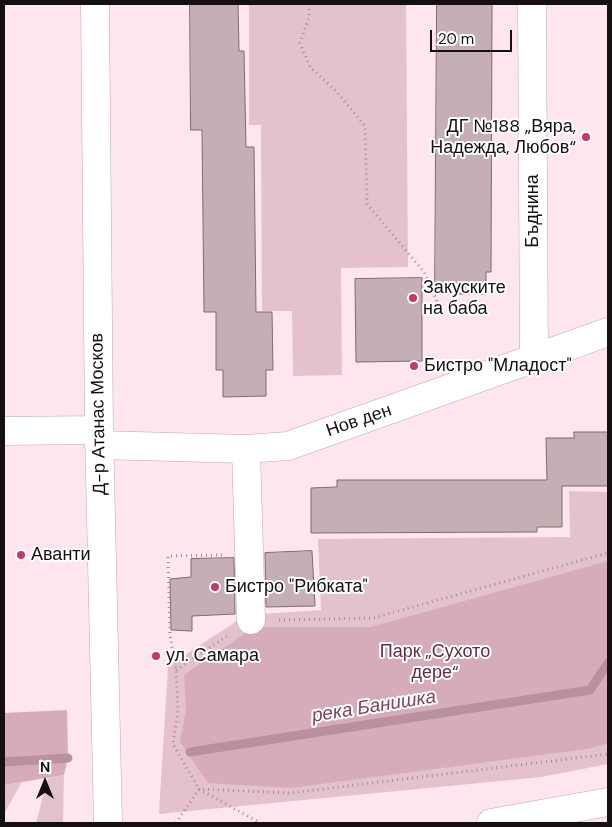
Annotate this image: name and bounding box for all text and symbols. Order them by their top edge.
scale bar [432,20,514,52]
text: 20 m [438,29,474,49]
place label: ДГ №188 „Вяра, Надежда, Любов“ [430,116,576,158]
marker: ДГ №188 „Вяра, Надежда, Любов“ [580,131,592,143]
street label: Бъднина [522,174,544,248]
place label: Закуските на баба [423,277,506,320]
marker: Закуските на баба [407,292,419,304]
street label: Д-р Атанас Москов [87,333,111,495]
place label: Бистро "Младост" [424,355,572,377]
marker: Бистро "Младост" [408,360,420,372]
street label: Нов ден [323,400,395,442]
place label: Аванти [31,544,91,566]
marker: Аванти [15,549,27,561]
place label: Бистро "Рибката" [225,576,368,598]
marker: Бистро "Рибката" [209,581,221,593]
park label: Парк „Сухото дере“ [380,641,490,684]
place label: ул. Самара [166,645,259,667]
marker: ул. Самара [150,650,162,662]
water label: река Банишка [310,686,438,728]
north arrow [20,757,70,807]
text: N [40,758,50,776]

